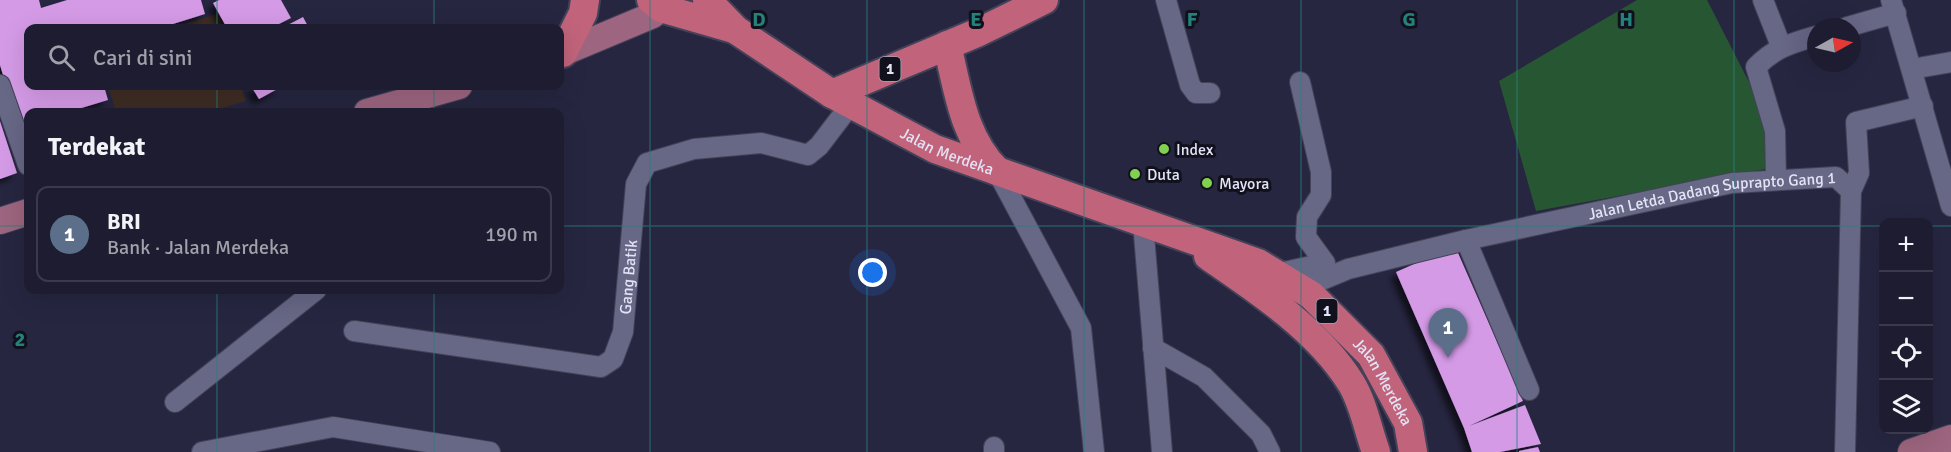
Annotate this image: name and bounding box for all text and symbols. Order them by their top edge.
text: D [752,7,766,32]
text: E [970,7,982,32]
text: F [1187,7,1198,32]
text: G [1402,7,1416,32]
text: H [1619,7,1633,32]
north arrow [1807,18,1861,72]
search box [24,24,564,90]
icon: search [45,41,78,74]
text: Cari di sini [93,44,193,71]
road number: 1 [880,57,900,81]
street label: Jalan Merdeka [897,123,996,180]
text: Terdekat [48,131,145,163]
place label: Index [1176,140,1214,160]
marker: Index [1157,142,1171,156]
place label: Duta [1147,165,1180,185]
marker: Duta [1128,167,1142,181]
street label: Jalan Letda Dadang Suprapto Gang 1 [1586,168,1836,225]
place label: Mayora [1219,174,1269,194]
marker: Mayora [1200,176,1214,190]
text: BRI [107,208,141,235]
map controls [1879,218,1933,434]
button: + [1879,218,1933,272]
text: 1 [64,222,75,247]
text: 190 m [485,222,538,247]
text: Bank · Jalan Merdeka [107,235,289,260]
street label: Gang Batik [616,239,642,315]
your location [858,258,887,287]
button: − [1879,272,1933,326]
road number: 1 [1316,299,1338,323]
pin: 1 [1428,308,1468,358]
button: locate [1879,326,1933,380]
text: 2 [15,327,25,352]
street label: Jalan Merdeka [1348,334,1416,429]
button: layers [1879,380,1933,434]

